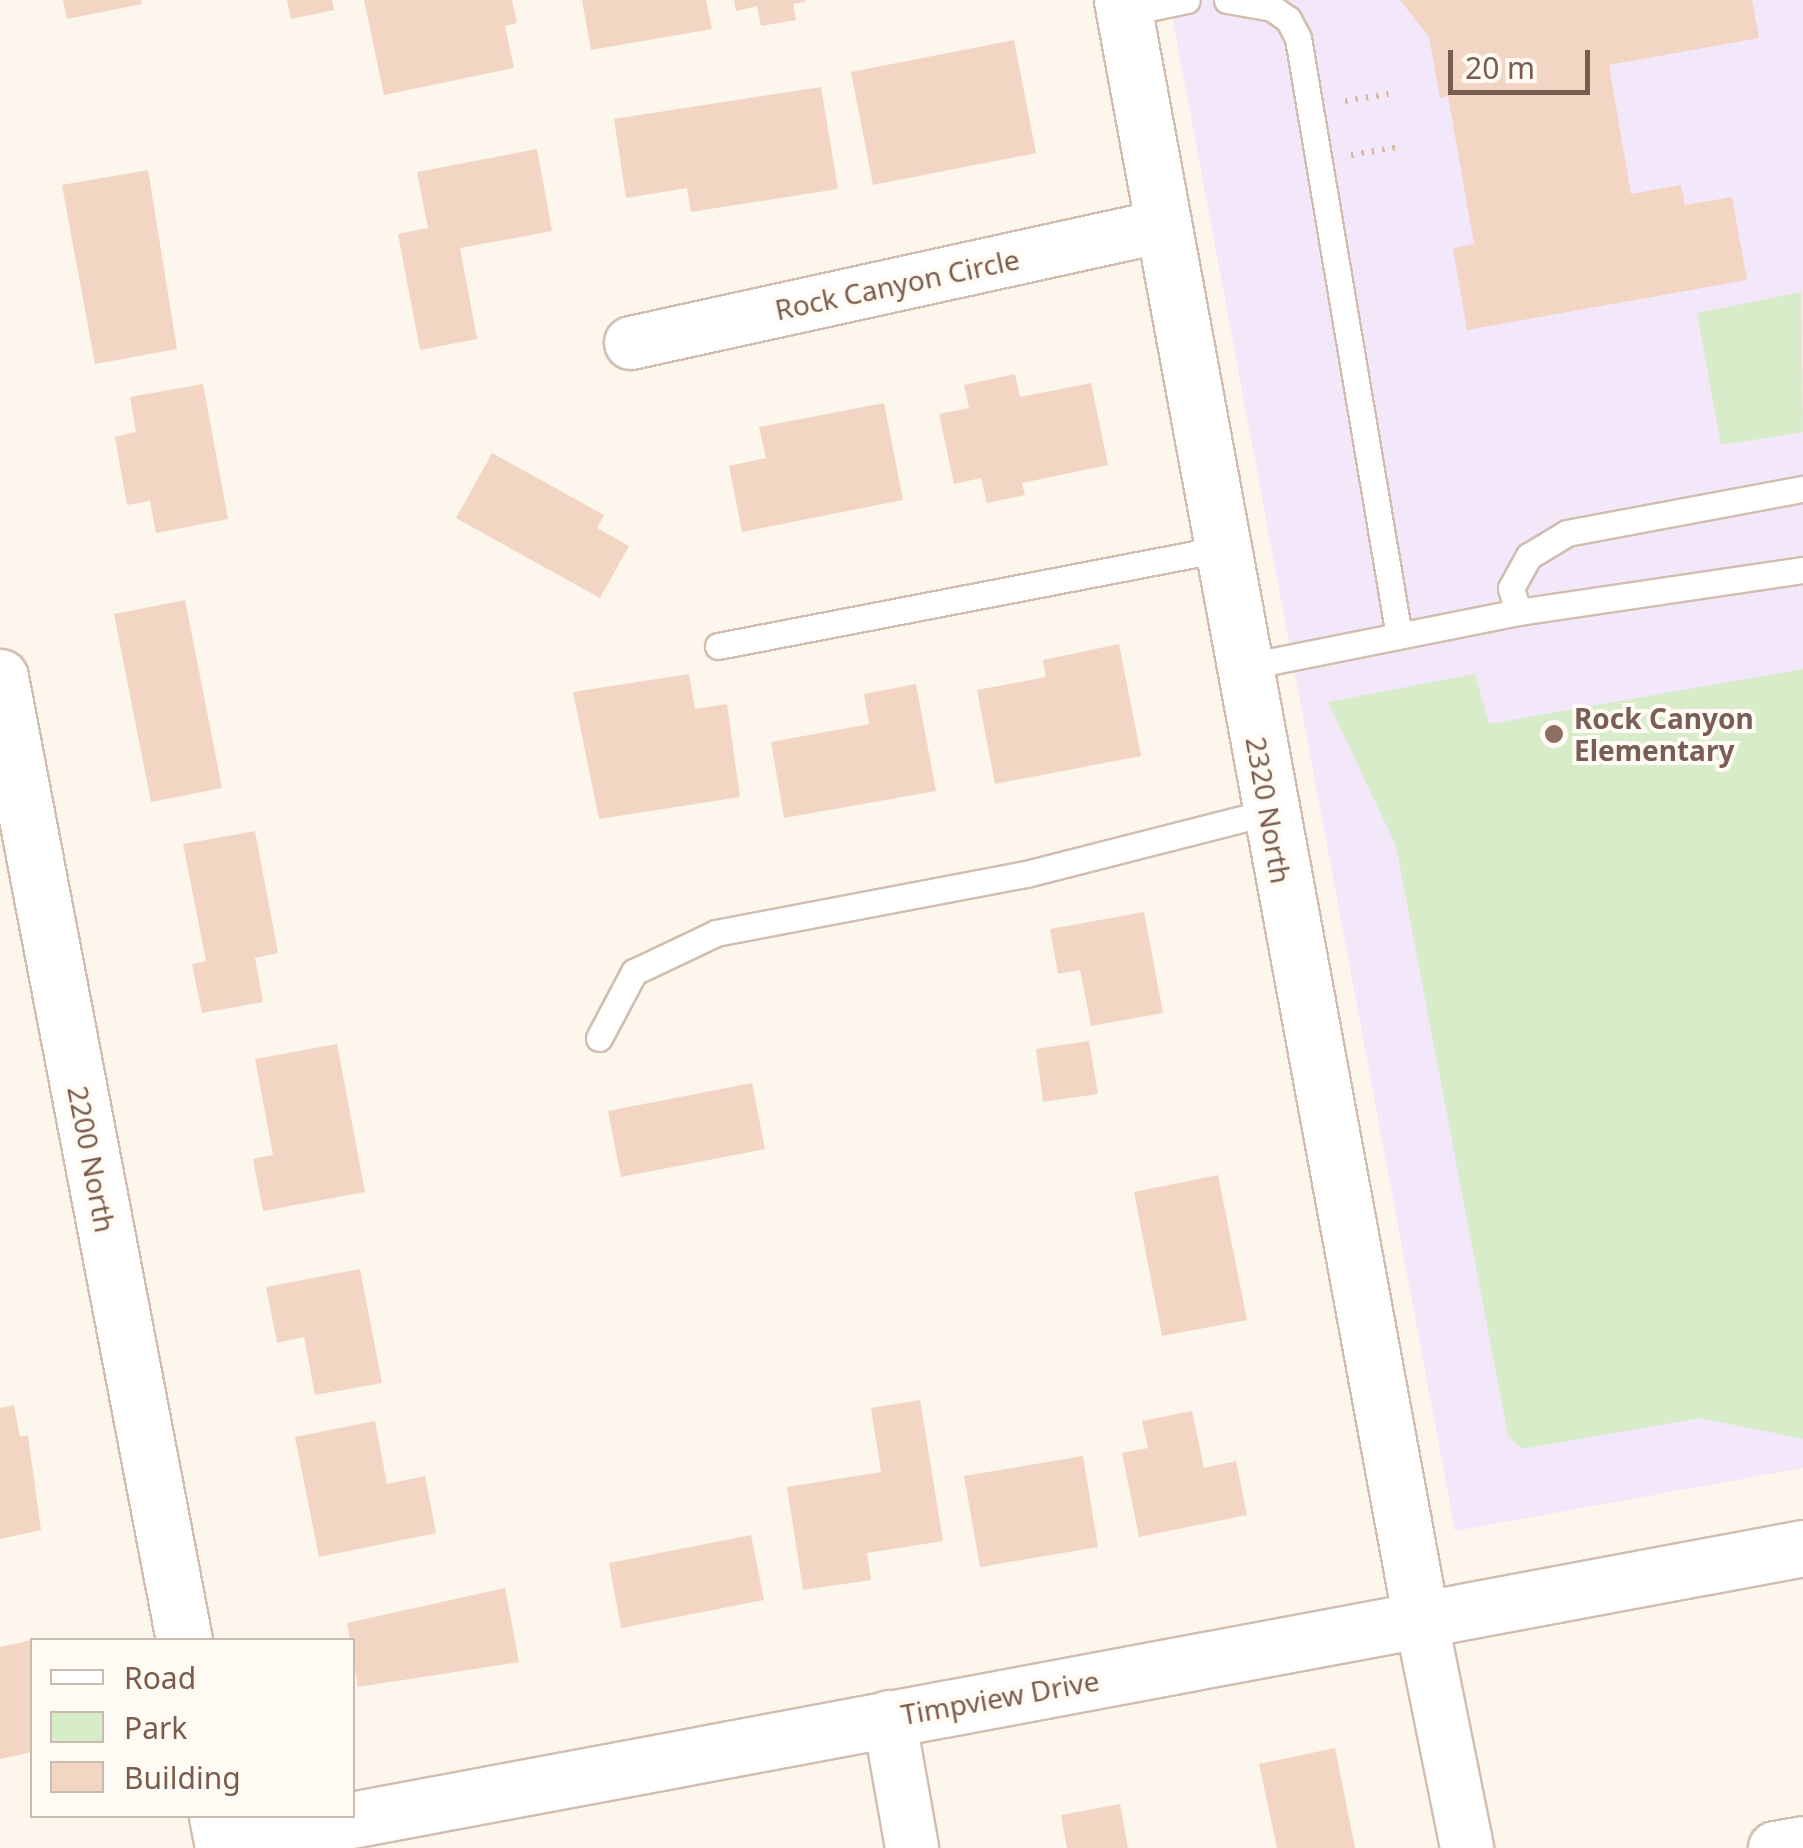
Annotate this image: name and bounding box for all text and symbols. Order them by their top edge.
scale bar [1453,30,1596,92]
text: 20 m [1465,47,1535,88]
street label: Rock Canyon Circle [772,242,1022,326]
place label: Rock Canyon Elementary [1574,701,1754,767]
marker: Rock Canyon Elementary [1543,723,1565,745]
street label: 2320 North [1240,734,1298,886]
street label: 2200 North [61,1083,123,1235]
legend [30,1638,355,1818]
text: Road [124,1657,196,1698]
street label: Timpview Drive [898,1663,1102,1731]
text: Park [124,1707,187,1748]
text: Building [124,1757,241,1798]

